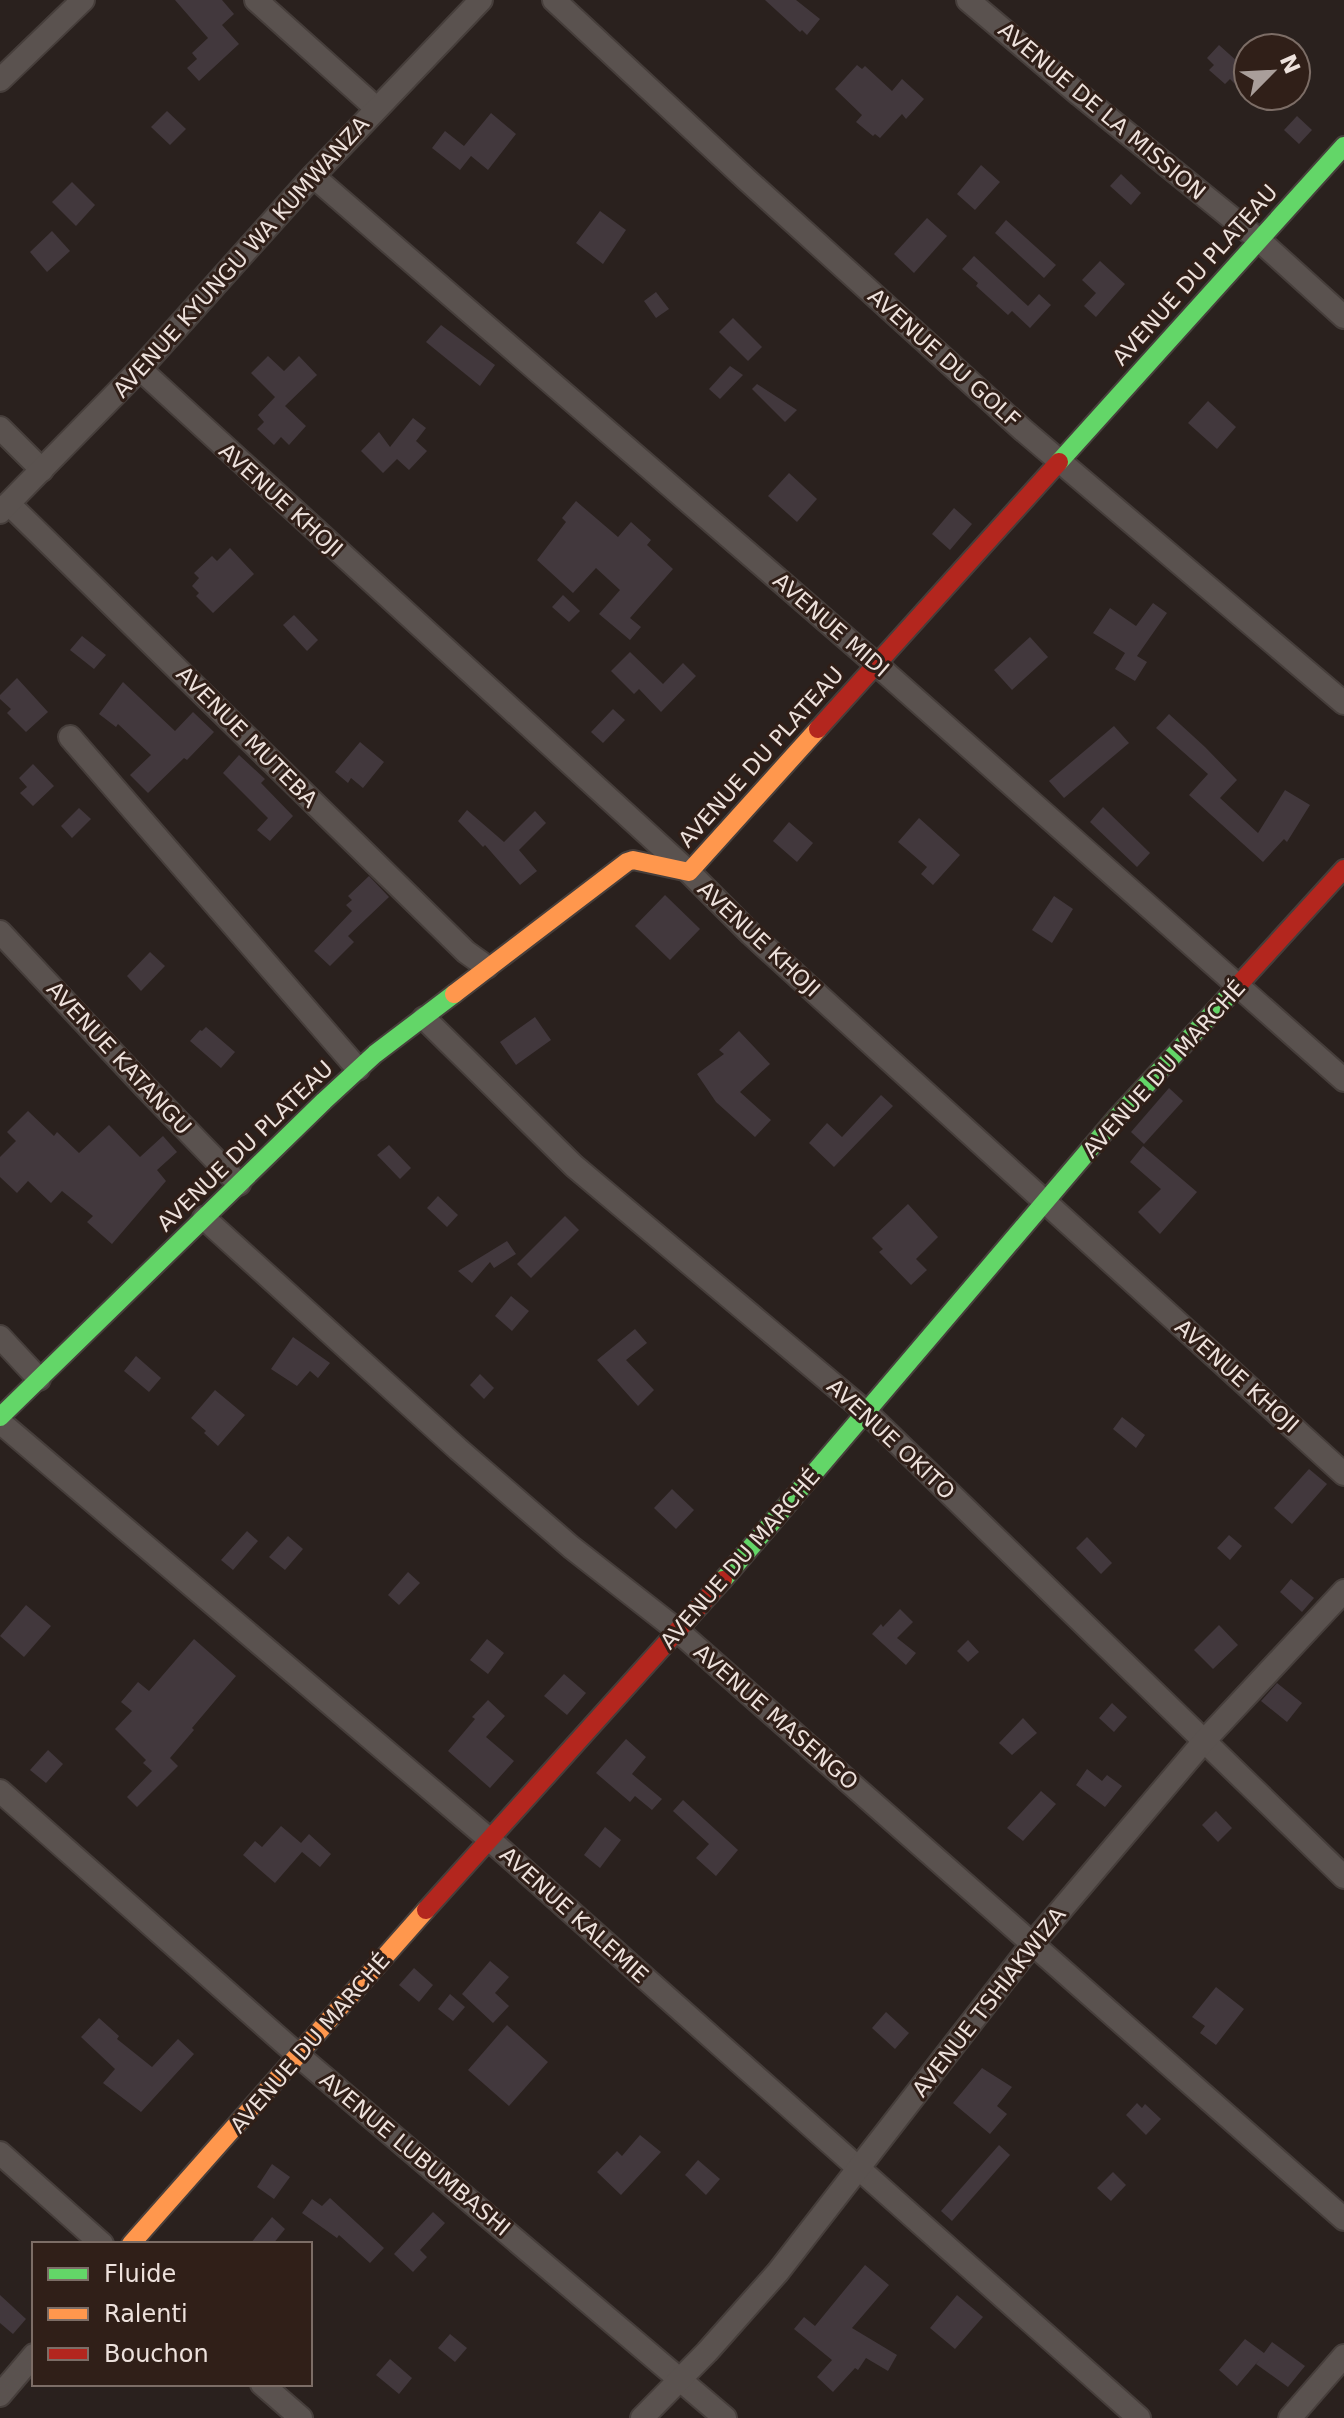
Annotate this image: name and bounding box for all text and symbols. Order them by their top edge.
street label: AVENUE DE LA MISSION [993,17,1211,205]
north arrow [1232,32,1312,112]
text: N [1275,51,1305,78]
street label: AVENUE KYUNGU WA KUMWANZA [108,111,374,403]
street label: AVENUE DU PLATEAU [1107,180,1283,370]
street label: AVENUE DU GOLF [863,283,1025,433]
street label: AVENUE KHOJI [214,438,348,562]
street label: AVENUE MIDI [768,568,894,682]
street label: AVENUE MUTEBA [171,661,323,813]
street label: AVENUE DU PLATEAU [673,662,849,852]
street label: AVENUE KHOJI [693,876,825,1002]
street label: AVENUE DU MARCHÉ [1078,975,1250,1163]
street label: AVENUE KATANGU [42,976,196,1140]
street label: AVENUE DU PLATEAU [152,1056,338,1236]
street label: AVENUE KHOJI [1170,1314,1304,1438]
street label: AVENUE OKITO [822,1374,960,1504]
street label: AVENUE DU MARCHÉ [655,1464,825,1654]
street label: AVENUE MASENGO [689,1639,863,1795]
street label: AVENUE KALEMIE [495,1842,653,1988]
street label: AVENUE TSHIAKWIZA [907,1902,1071,2102]
street label: AVENUE DU MARCHÉ [225,1948,395,2138]
street label: AVENUE LUBUMBASHI [315,2067,515,2241]
legend [32,2242,312,2386]
text: Fluide [104,2260,176,2288]
text: Ralenti [104,2300,188,2328]
text: Bouchon [104,2340,209,2368]

